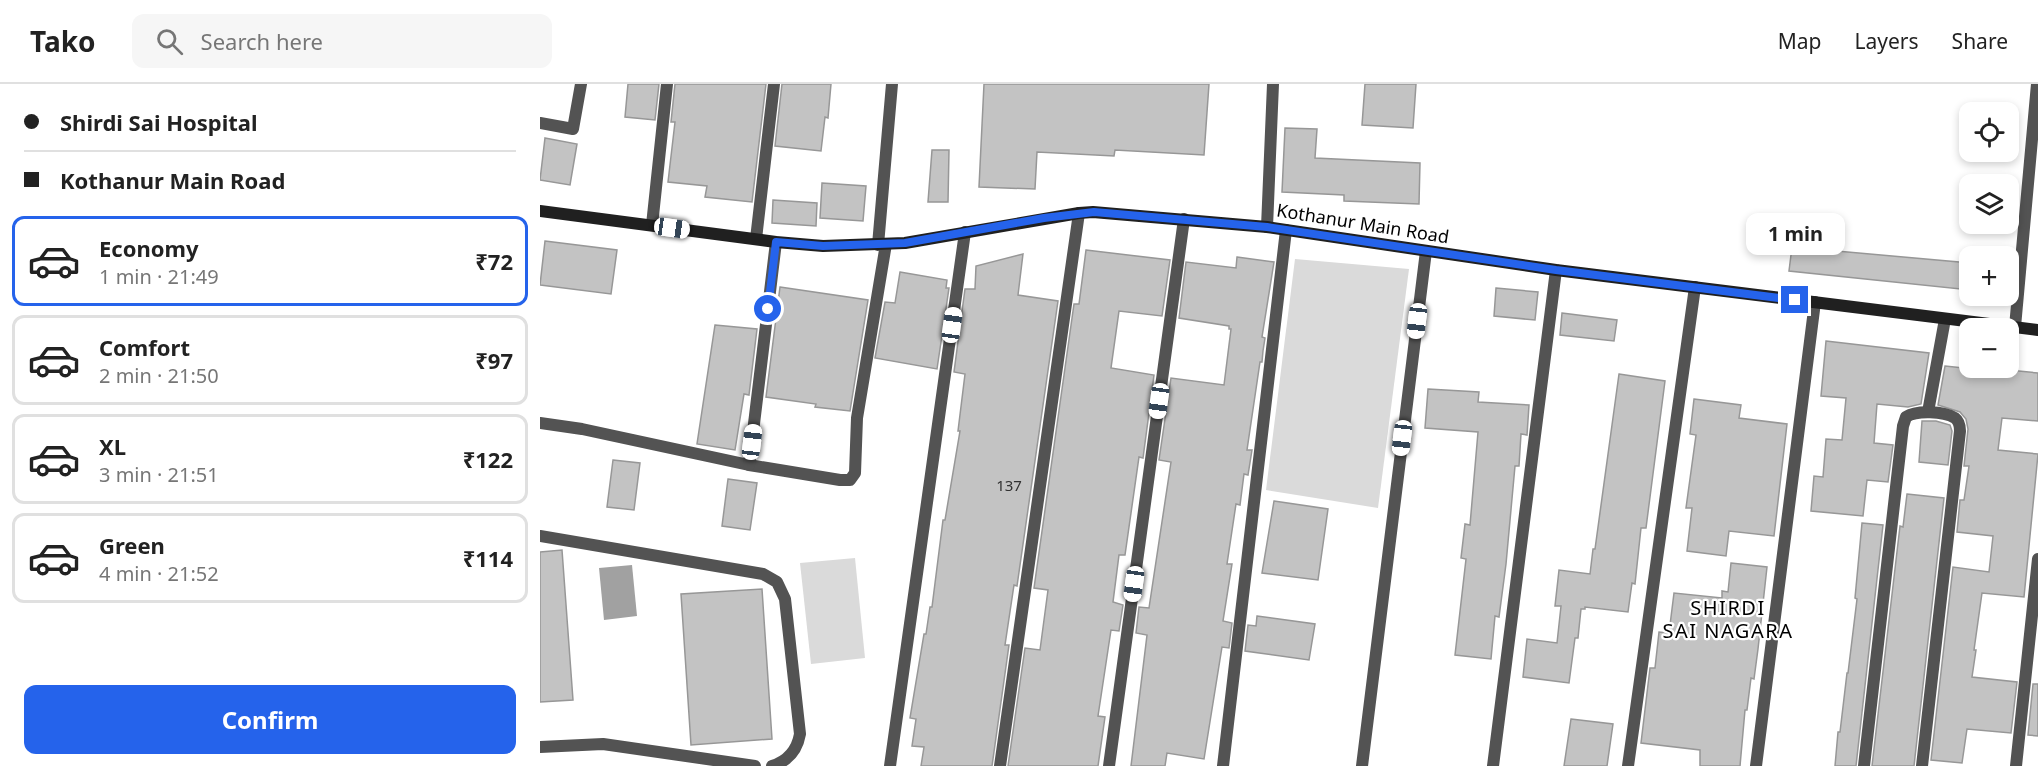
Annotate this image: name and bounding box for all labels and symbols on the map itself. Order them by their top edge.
street label: Kothanur Main Road [1275,198,1451,248]
callout: 1 min [1746,213,1844,255]
car [653,217,691,239]
route end [1781,286,1808,313]
route start [754,295,781,322]
car [1406,302,1428,340]
car [941,306,963,344]
car [1148,382,1170,420]
car [1391,419,1413,457]
car [741,423,763,461]
house number: 137 [996,475,1022,495]
car [1123,565,1145,603]
district label: SHIRDI SAI NAGARA [1663,594,1793,644]

